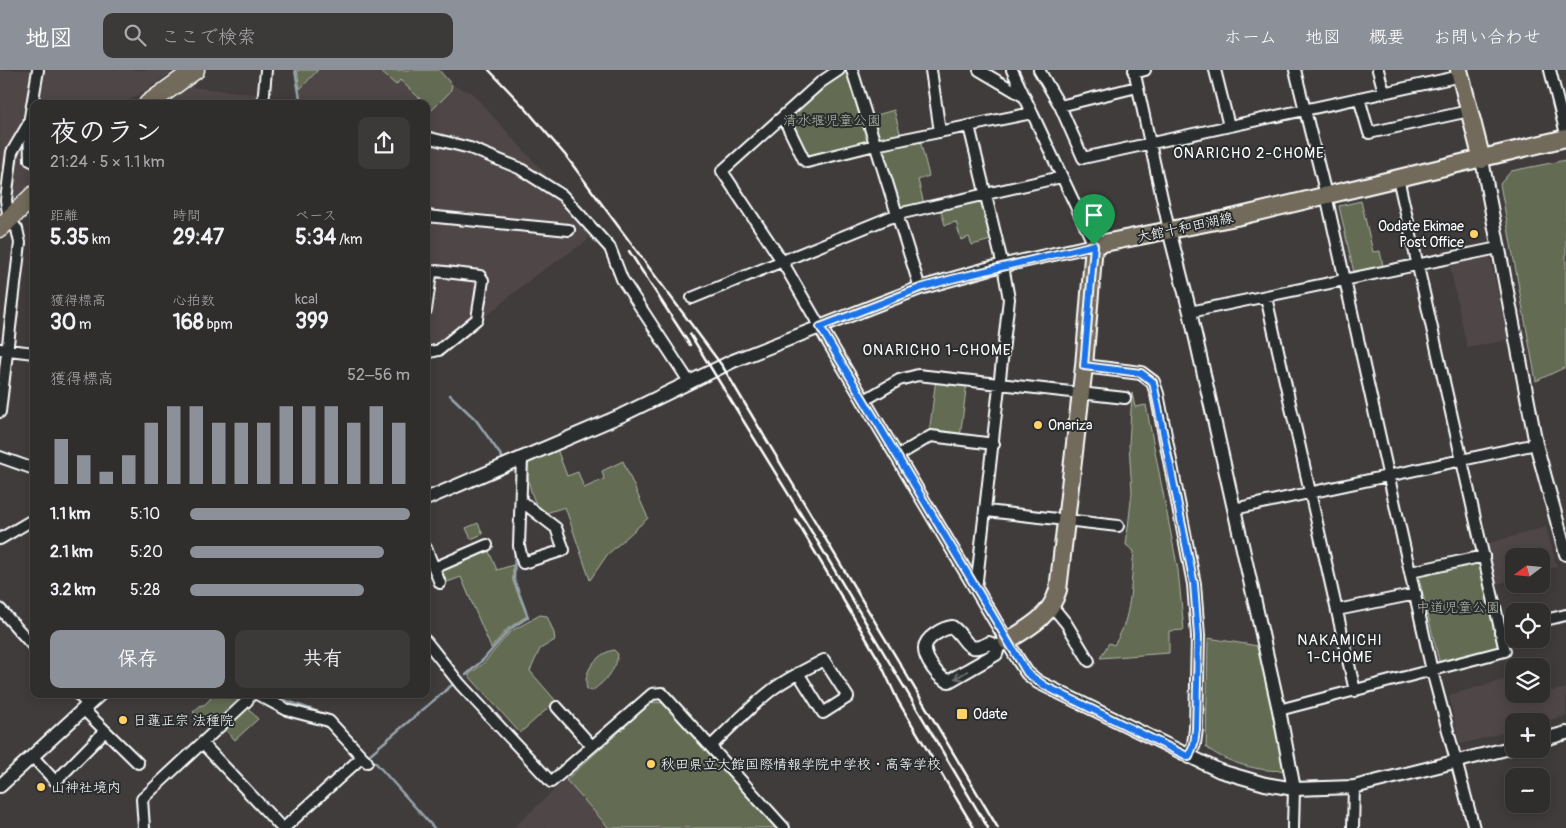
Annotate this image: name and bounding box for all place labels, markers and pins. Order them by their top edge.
pin [1073,194,1115,245]
place label: Oodate Ekimae Post Office [1378,218,1464,251]
marker: Oodate Ekimae Post Office [1468,228,1480,240]
place label: Onariza [1048,417,1093,434]
marker: Onariza [1032,419,1044,431]
place label: Odate [973,706,1007,723]
marker: Odate [955,707,969,721]
place label: 日蓮正宗 法種院 [133,712,234,729]
marker: 日蓮正宗 法種院 [117,714,129,726]
place label: 秋田県立大館国際情報学院中学校・高等学校 [661,756,941,773]
marker: 秋田県立大館国際情報学院中学校・高等学校 [645,758,657,770]
place label: 山神社境内 [51,779,121,796]
marker: 山神社境内 [35,781,47,793]

